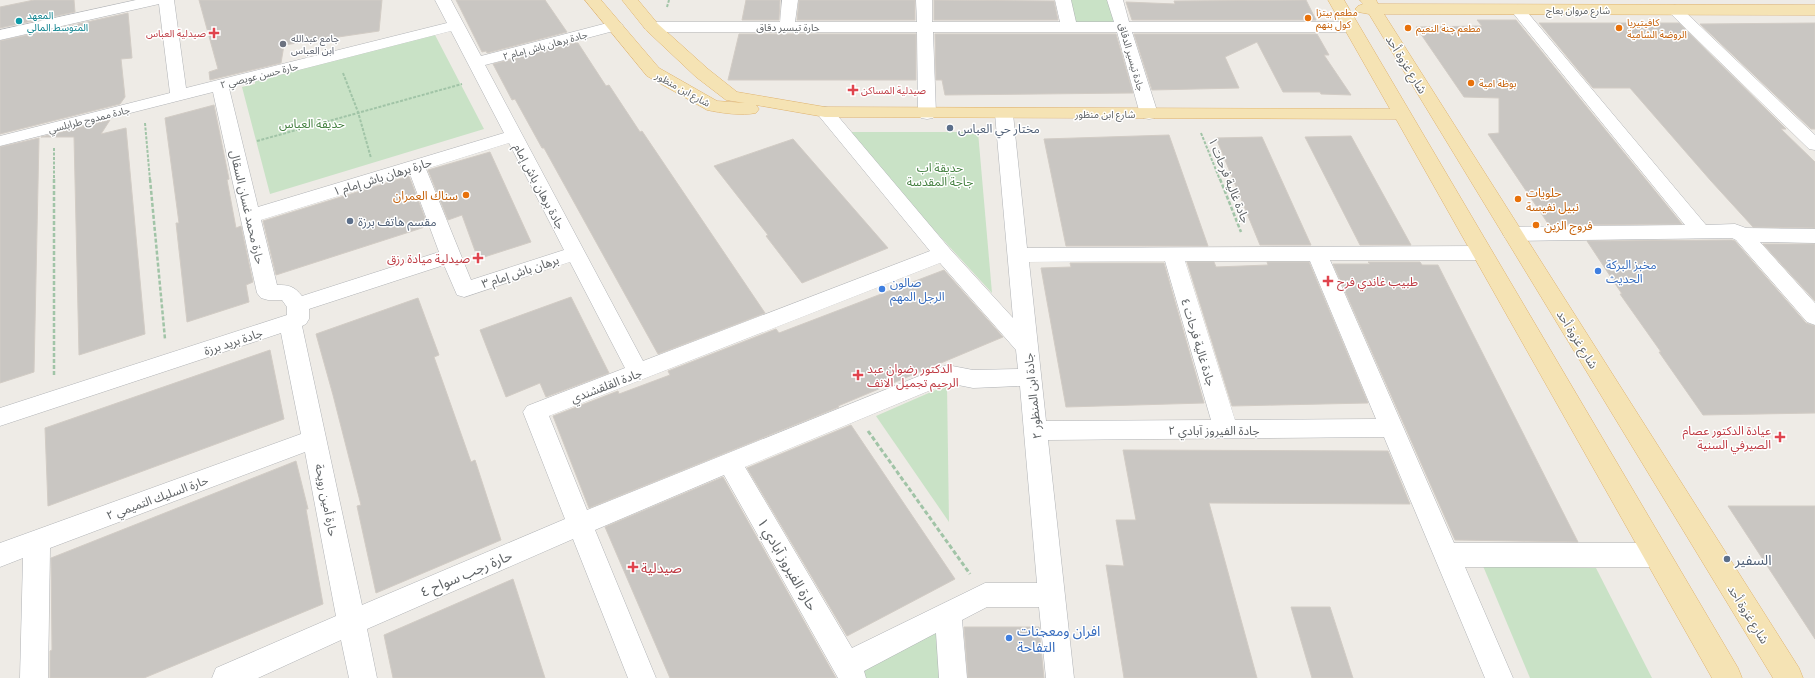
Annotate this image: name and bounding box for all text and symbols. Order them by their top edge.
street label: شارع مروان بعاج [1546,4,1610,18]
place label: مطعم بيتزا كول بنهم [1316,6,1358,32]
place label: المعهد المتوسط المالي [27,9,88,35]
marker: مطعم بيتزا كول بنهم [1303,13,1313,23]
marker: المعهد المتوسط المالي [14,16,24,26]
place label: كافيتيريا الروضة الشامية [1627,16,1687,41]
street label: حارة تيسير دقاق [756,21,820,34]
street label: جادة تيسير الدقاق [1116,21,1148,93]
place label: مطعم جنة النعيم [1416,22,1481,36]
marker: مطعم جنة النعيم [1403,23,1413,33]
marker: كافيتيريا الروضة الشامية [1614,23,1624,33]
place label: صيدلية العباس [146,27,206,39]
marker: صيدلية العباس [209,28,219,38]
street label: جادة برهان باش إمام ٢ [501,28,589,65]
place label: جامع عبدالله ابن العباس [291,32,339,56]
street label: شارع غزوة أحد [1381,32,1430,97]
marker: جامع عبدالله ابن العباس [278,39,288,49]
street label: حارة حسن عويصي ٢ [219,59,300,93]
street label: شارع ابن منظور [652,69,712,111]
place label: بوظة امية [1479,77,1517,90]
marker: بوظة امية [1466,78,1476,88]
place label: صيدلية المساكن [861,84,926,96]
marker: صيدلية المساكن [848,85,858,95]
street label: جادة ممدوح طرابلسي [47,103,132,137]
street label: شارع ابن منظور [1074,108,1135,122]
park label: حديقة العباس [279,116,345,131]
place label: مختار حي العباس [958,121,1040,139]
marker: مختار حي العباس [945,123,955,133]
street label: جادة غالية فرحات ١ [1205,135,1254,225]
street label: جادة برهان باش إمام [509,141,568,233]
street label: حارة محمد غسان السقال [227,149,268,266]
street label: حارة برهان باش إمام ١ [331,154,434,201]
park label: حديقة اب جاجة المقدسة [907,160,973,189]
place label: حلويات نبيل نفيسة [1526,185,1579,214]
place label: سناك العمران [393,188,458,203]
marker: سناك العمران [461,190,471,200]
marker: حلويات نبيل نفيسة [1513,194,1523,204]
place label: مقسم هاتف برزة [358,214,436,231]
marker: مقسم هاتف برزة [345,216,355,226]
place label: فروج الزين [1544,218,1593,235]
marker: فروج الزين [1531,220,1541,230]
place label: صيدلية ميادة رزق [387,251,470,266]
street label: برهان باش إمام ٣ [479,252,561,293]
marker: صيدلية ميادة رزق [473,253,483,263]
place label: مخبز البركة الحديث [1606,257,1657,286]
marker: مخبز البركة الحديث [1593,266,1603,276]
place label: طبيب غاندي فرح [1337,274,1418,292]
place label: صالون الرجل المهم [890,275,945,306]
marker: طبيب غاندي فرح [1322,275,1334,287]
marker: صالون الرجل المهم [877,284,887,294]
street label: جادة غالية فرحات ٤ [1178,296,1219,388]
street label: شارع غزوة أحد [1552,307,1601,372]
street label: جادة بريد برزة [202,325,264,358]
street label: جادة ابن المنظور ٢ [1021,352,1045,440]
place label: الدكتور رضوان عبد الرحيم تجميل الانف [867,361,959,392]
street label: جادة القلقشندي [568,365,645,409]
marker: الدكتور رضوان عبد الرحيم تجميل الانف [852,369,864,381]
street label: جادة الفيروز آبادي ٢ [1168,423,1260,441]
place label: عيادة الدكتور عصام الصيرفي السنية [1682,423,1771,455]
marker: عيادة الدكتور عصام الصيرفي السنية [1774,431,1786,443]
street label: حارة أمين رويحة [312,462,341,538]
street label: حارة السليك التميمي ٢ [104,472,211,525]
street label: حارة الفيروز آبادي ١ [752,515,821,615]
street label: حارة رجب سواح ٤ [418,546,516,603]
place label: السفير [1734,551,1772,569]
marker: السفير [1722,554,1732,564]
place label: صيدلية [641,559,682,576]
marker: صيدلية [628,562,638,572]
street label: شارع غزوة أحد [1723,582,1772,647]
place label: افران ومعجنات التفاحة [1017,622,1100,655]
marker: افران ومعجنات التفاحة [1004,633,1014,643]

